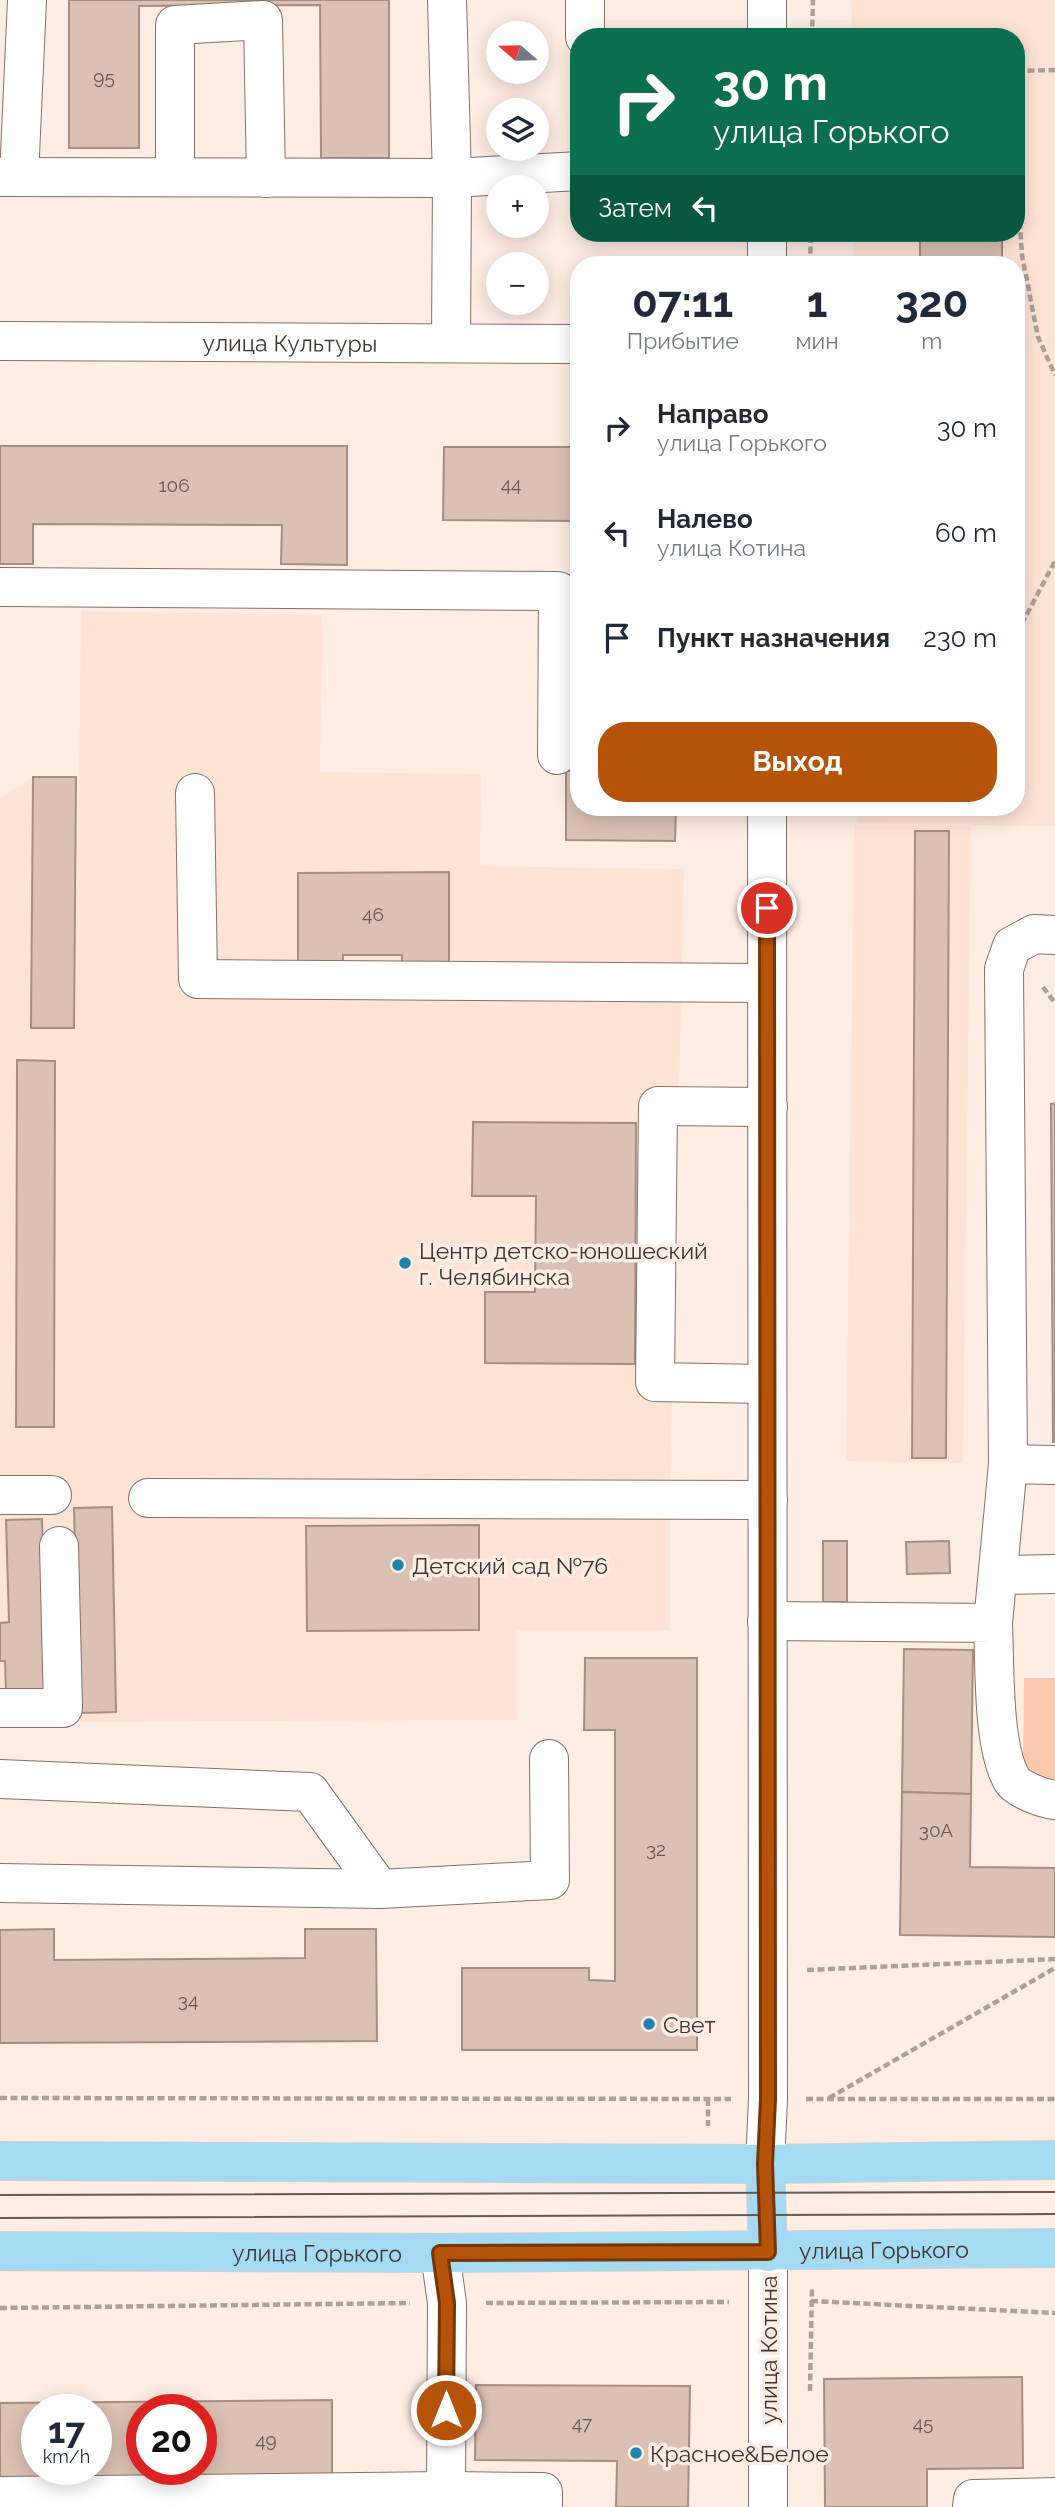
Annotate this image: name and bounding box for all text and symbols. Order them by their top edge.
north arrow [486,21,550,84]
map controls [486,21,549,315]
text: 30 m [713,54,828,111]
icon: right [598,56,689,147]
house number: 95 [93,66,115,88]
button: layers [486,98,549,161]
text: улица Горького [713,113,949,150]
button: + [486,175,549,238]
icon: left [686,189,724,227]
text: Затем [598,193,672,223]
button: − [486,252,549,315]
text: 07:11 [632,278,733,327]
text: 1 [807,278,827,327]
text: 320 [895,278,968,327]
text: Прибытие [627,327,739,354]
text: мин [795,327,839,354]
text: m [921,327,942,354]
street label: улица Культуры [203,329,377,356]
text: Направо [657,399,768,429]
icon: right [598,409,636,447]
text: 30 m [937,413,997,443]
text: улица Горького [657,429,827,456]
house number: 44 [501,473,521,495]
house number: 106 [158,474,190,496]
text: Налево [657,504,753,534]
icon: left [598,514,636,552]
text: 60 m [935,518,997,548]
text: улица Котина [657,534,806,561]
icon: arrive [598,619,636,657]
text: Пункт назначения [657,623,890,653]
text: 230 m [923,623,997,653]
button: Выход [598,722,997,802]
pin [737,878,797,938]
icon: arrive [748,889,786,927]
house number: 46 [362,903,384,925]
place label: Центр детско-юношеский г. Челябинска [419,1237,708,1290]
marker: Центр детско-юношеский г. Челябинска [397,1255,413,1271]
place label: Детский сад №76 [412,1552,608,1579]
marker: Детский сад №76 [390,1557,406,1573]
house number: 30А [919,1819,953,1841]
house number: 32 [646,1838,666,1860]
house number: 34 [178,1989,198,2011]
place label: Свет [663,2011,716,2038]
marker: Свет [641,2016,657,2032]
street label: улица Горького [799,2235,969,2264]
street label: улица Горького [232,2239,402,2266]
street label: улица Котина [755,2275,782,2425]
position arrow [409,2373,483,2447]
speed limit sign: 20 [126,2394,217,2485]
text: 17 [48,2410,85,2451]
house number: 47 [572,2412,592,2434]
house number: 45 [913,2412,933,2434]
house number: 49 [255,2429,277,2451]
place label: Красное&Белое [650,2440,829,2467]
marker: Красное&Белое [628,2445,644,2461]
text: km/h [43,2446,90,2467]

